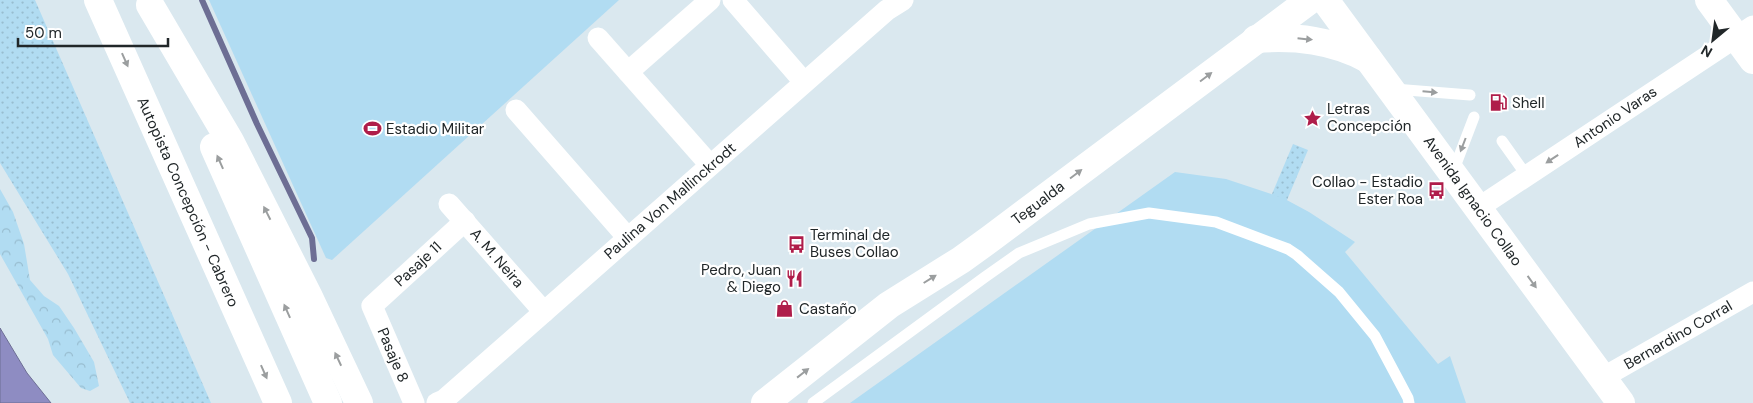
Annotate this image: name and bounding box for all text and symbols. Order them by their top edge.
scale bar [18,15,168,47]
north arrow [1688,15,1738,65]
text: 50 m [25,23,62,43]
one-way arrow [1297,35,1313,43]
text: N [1698,41,1716,62]
one-way arrow [121,53,129,67]
one-way arrow [1199,71,1212,82]
street label: Antonio Varas [1569,82,1661,152]
one-way arrow [1422,88,1438,96]
fuel station icon: Shell [1488,93,1508,113]
place label: Shell [1512,93,1545,113]
street label: Autopista Concepción - Cabrero [133,94,244,310]
place label: Letras Concepción [1327,99,1411,136]
place icon: Letras Concepción [1303,108,1323,128]
sports icon: Estadio Militar [362,119,382,139]
place label: Estadio Militar [386,119,485,139]
street label: Avenida Ignacio Collao [1419,132,1527,270]
street label: Paulina Von Mallinckrodt [600,138,740,264]
one-way arrow [1459,138,1467,153]
one-way arrow [1545,154,1559,164]
one-way arrow [216,155,224,169]
one-way arrow [1069,169,1083,179]
place label: Collao - Estadio Ester Roa [1312,172,1423,209]
street label: Tegualda [1007,176,1069,230]
bus stop icon: Collao - Estadio Ester Roa [1427,181,1447,201]
one-way arrow [262,206,270,220]
street label: A. M. Neira [466,224,528,292]
place label: Terminal de Buses Collao [810,225,899,262]
bus stop icon: Terminal de Buses Collao [786,234,806,254]
street label: Pasaje 11 [390,237,446,291]
place label: Pedro, Juan & Diego [701,260,781,297]
restaurant icon: Pedro, Juan & Diego [785,269,805,289]
one-way arrow [923,275,937,284]
one-way arrow [1527,275,1537,288]
street label: Bernardino Corral [1620,296,1736,374]
shop icon: Castaño [775,299,795,319]
place label: Castaño [799,299,857,319]
one-way arrow [282,304,290,318]
street label: Pasaje 8 [373,325,413,385]
one-way arrow [334,352,342,366]
one-way arrow [261,365,269,379]
one-way arrow [796,368,810,378]

